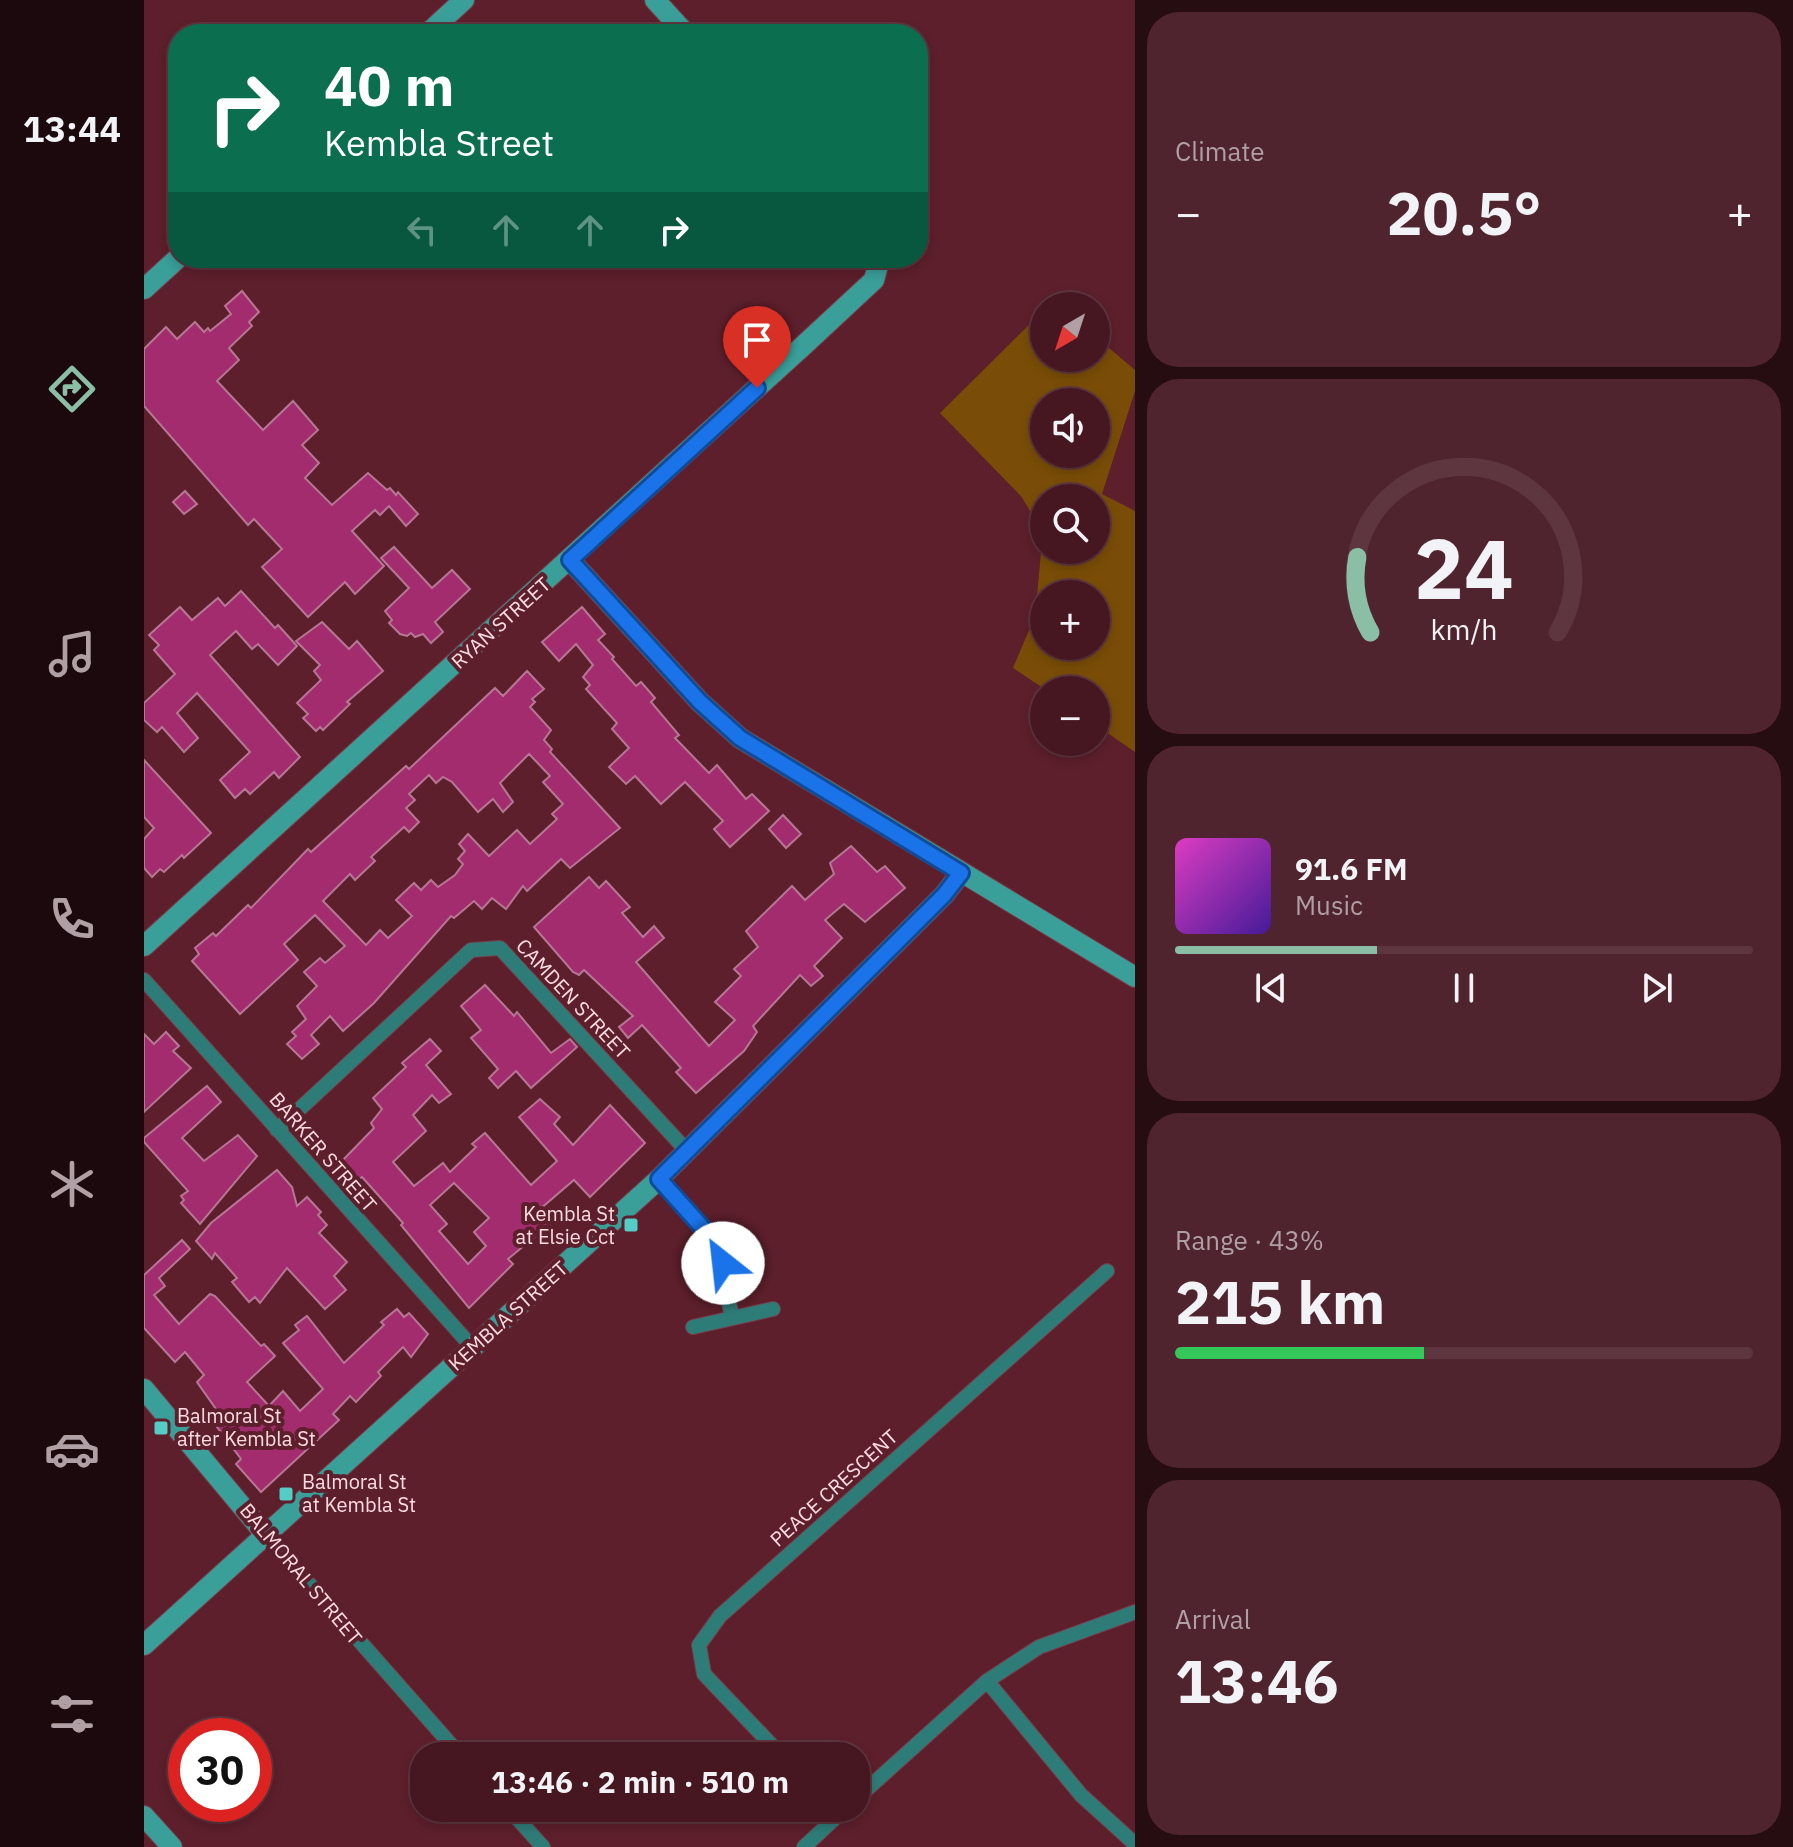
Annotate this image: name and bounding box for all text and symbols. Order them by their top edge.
text: 40 m [324,49,454,121]
icon: right [192,56,296,160]
text: 13:44 [23,105,121,152]
text: Kembla Street [324,119,554,166]
text: Climate [1175,134,1265,168]
text: 20.5° [1387,173,1541,252]
text: − [1175,184,1201,241]
text: + [1727,184,1753,241]
icon: left [400,208,444,252]
icon: ahead [484,208,528,252]
icon: ahead [568,208,612,252]
icon: right [652,208,696,252]
north arrow [1030,292,1110,372]
map controls [1030,292,1110,756]
pin [723,306,791,388]
icon: arrive [735,318,779,362]
icon: directions [44,361,100,417]
button: sound [1030,388,1110,468]
button: search [1030,484,1110,564]
text: 24 [1414,513,1514,621]
street label: RYAN STREET [445,571,556,674]
button: + [1030,580,1110,660]
text: km/h [1430,611,1498,648]
icon: music [44,626,100,682]
button: − [1030,676,1110,756]
text: 91.6 FM [1295,849,1408,888]
text: Music [1295,888,1363,922]
icon: phone [44,891,100,947]
street label: CAMDEN STREET [510,932,636,1065]
icon: previous [1249,966,1293,1010]
icon: pause [1442,966,1486,1010]
icon: next [1635,966,1679,1010]
street label: BARKER STREET [264,1086,383,1217]
icon: climate [44,1156,100,1212]
place label: Kembla St at Elsie Cct [516,1200,615,1250]
marker: Kembla St at Elsie Cct [622,1216,640,1234]
position arrow [681,1221,765,1305]
text: Range · 43% [1175,1223,1324,1257]
street label: KEMBLA STREET [442,1255,573,1376]
text: 215 km [1175,1262,1385,1341]
place label: Balmoral St after Kembla St [177,1402,316,1452]
marker: Balmoral St after Kembla St [152,1419,170,1437]
icon: car [44,1421,100,1477]
street label: PEACE CRESCENT [764,1423,903,1552]
place label: Balmoral St at Kembla St [302,1468,416,1518]
marker: Balmoral St at Kembla St [277,1485,295,1503]
street label: BALMORAL STREET [234,1497,369,1650]
text: Arrival [1175,1602,1251,1636]
text: 13:46 [1175,1641,1339,1720]
icon: filters [44,1686,100,1742]
speed limit sign: 30 [168,1718,272,1822]
text: 13:46 · 2 min · 510 m [491,1762,789,1801]

